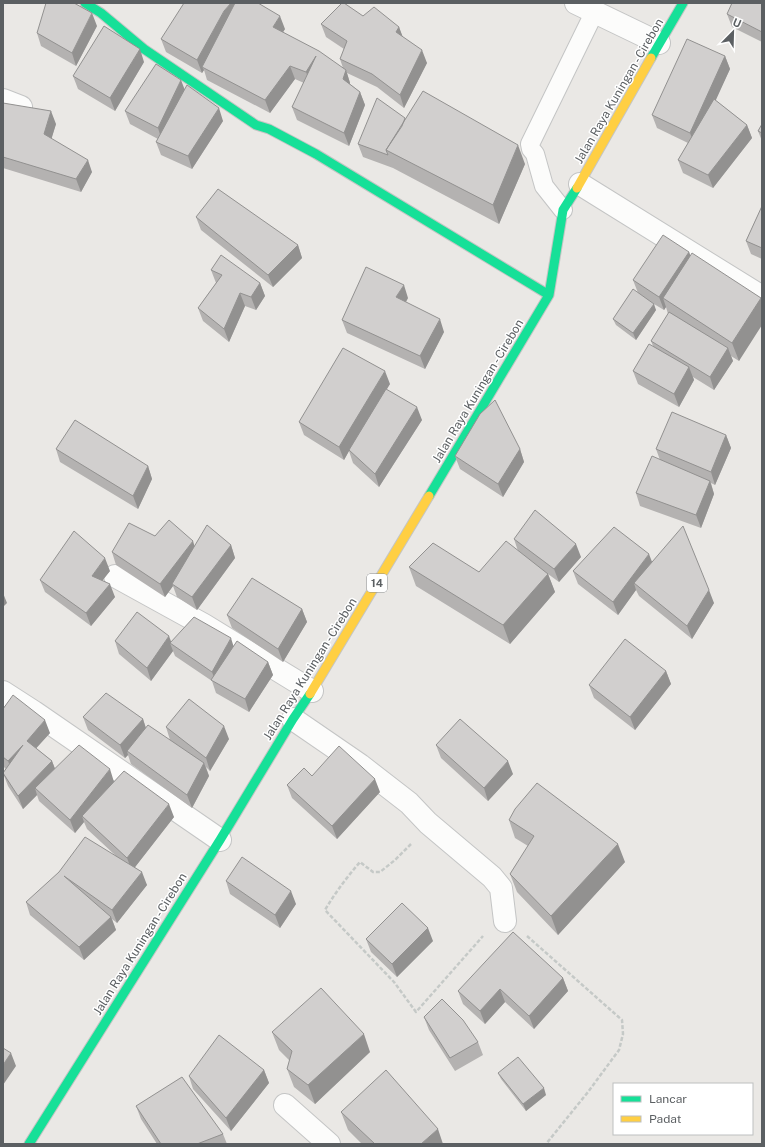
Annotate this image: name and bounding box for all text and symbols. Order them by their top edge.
north arrow [713,12,753,52]
street label: Jalan Raya Kuningan - Cirebon [572,16,666,166]
text: U [731,16,743,30]
street label: Jalan Raya Kuningan - Cirebon [430,317,526,465]
road number: 14 [367,574,387,592]
street label: Jalan Raya Kuningan - Cirebon [260,595,360,743]
street label: Jalan Raya Kuningan - Cirebon [90,870,190,1018]
legend [613,1083,753,1135]
text: Lancar [649,1092,687,1106]
text: Padat [649,1112,682,1126]

